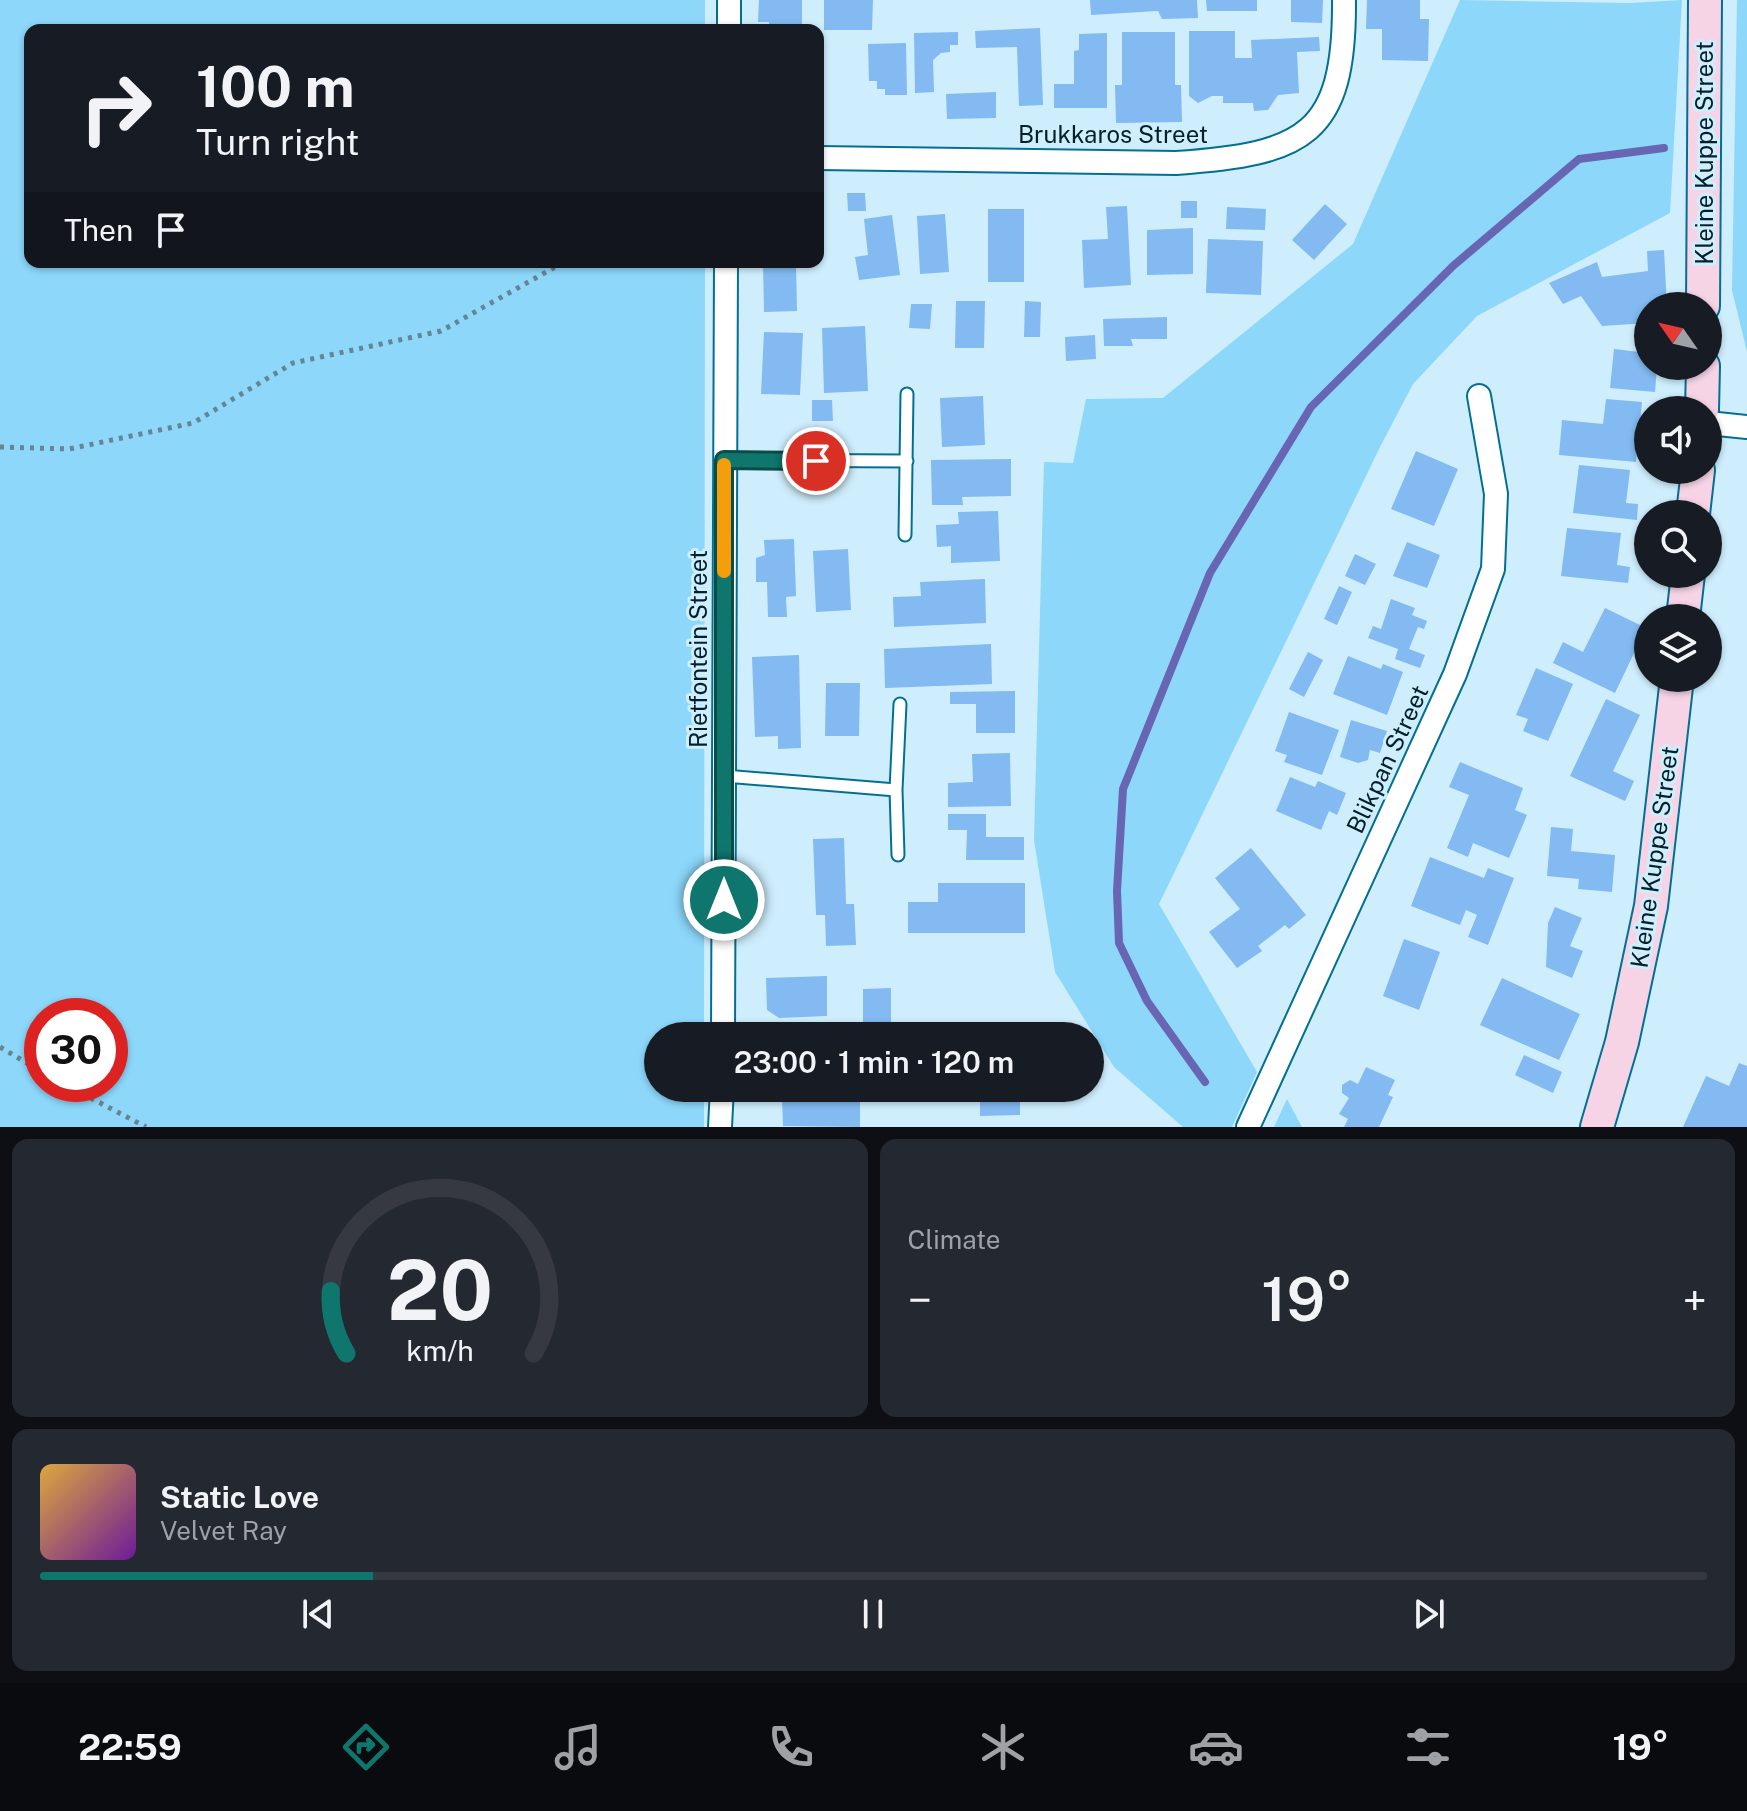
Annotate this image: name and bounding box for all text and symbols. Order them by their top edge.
street label: Kleine Kuppe Street [1690,41,1718,265]
text: 100 m [196,54,355,120]
icon: right [64,56,168,160]
street label: Brukkaros Street [1018,120,1208,148]
text: Turn right [196,121,359,163]
icon: arrive [149,208,193,252]
text: Then [64,212,133,248]
north arrow [1634,292,1722,380]
map controls [1634,292,1722,692]
button: sound [1634,396,1722,484]
pin [782,427,850,495]
icon: arrive [794,439,838,483]
button: search [1634,500,1722,588]
street label: Rietfontein Street [684,550,712,748]
button: layers [1634,604,1722,692]
street label: Blikpan Street [1340,681,1434,837]
street label: Kleine Kuppe Street [1625,744,1683,970]
position arrow [682,858,766,942]
speed limit sign: 30 [24,998,128,1102]
text: 23:00 · 1 min · 120 m [734,1044,1014,1080]
text: Climate [908,1224,1001,1255]
text: 20 [387,1241,493,1339]
text: 19° [1261,1264,1353,1335]
text: − [908,1274,932,1326]
text: + [1683,1274,1707,1326]
text: km/h [406,1334,473,1367]
text: Static Love [160,1479,319,1515]
text: Velvet Ray [160,1515,287,1546]
icon: previous [296,1592,340,1636]
icon: pause [851,1592,895,1636]
icon: next [1407,1592,1451,1636]
icon: directions [338,1719,394,1775]
icon: music [550,1719,606,1775]
icon: phone [763,1719,819,1775]
icon: climate [975,1719,1031,1775]
icon: car [1188,1719,1244,1775]
icon: filters [1400,1719,1456,1775]
text: 22:59 [78,1726,182,1768]
text: 19° [1613,1726,1669,1768]

